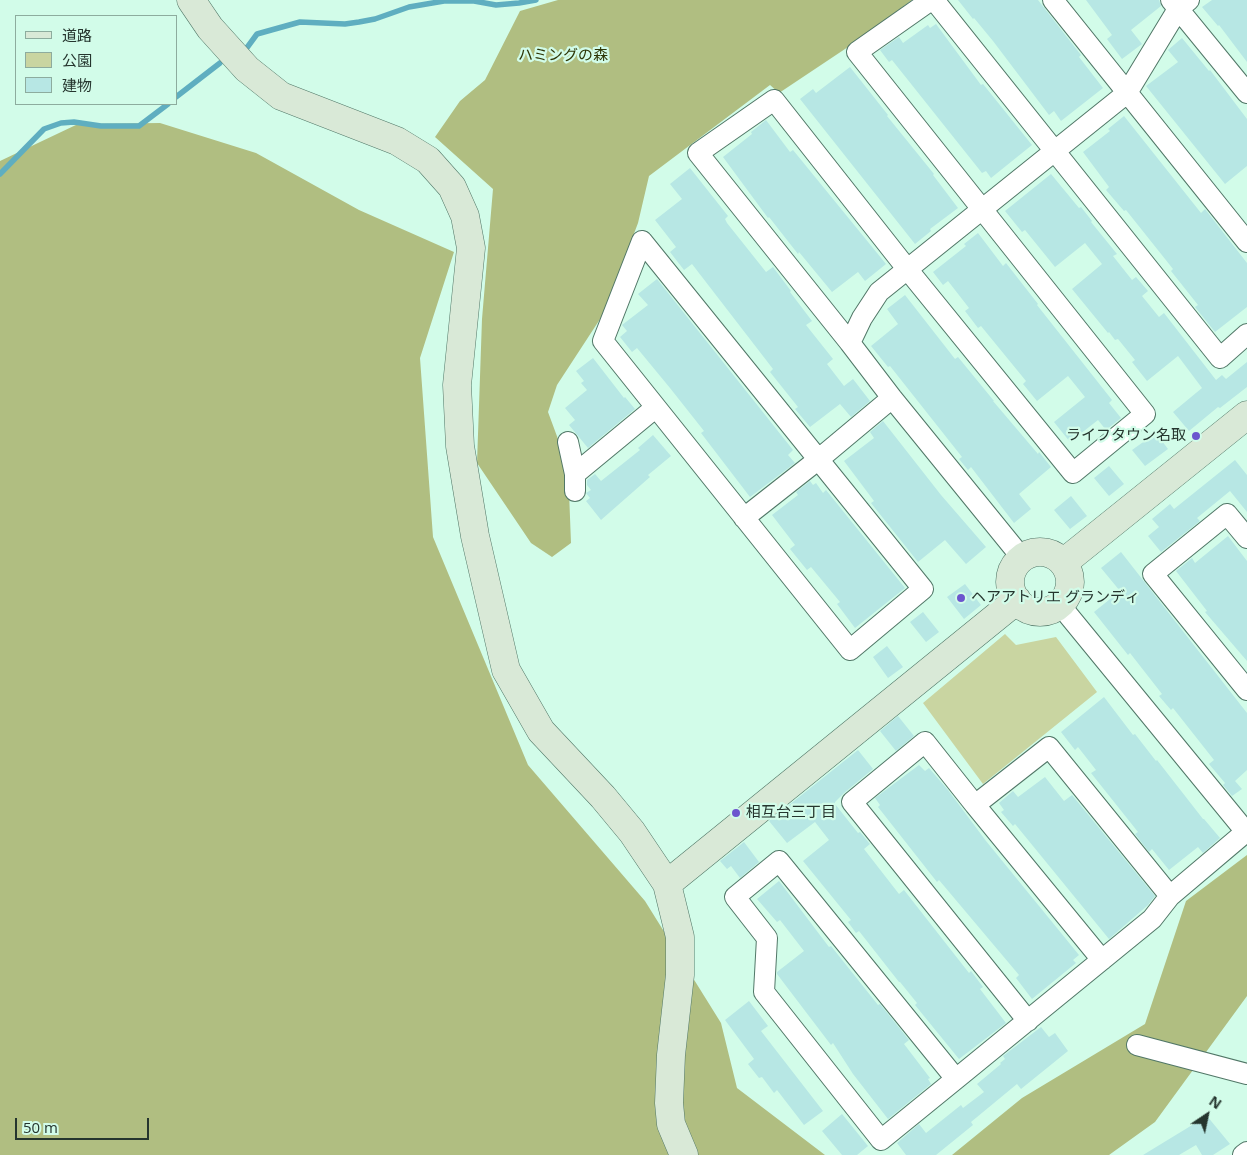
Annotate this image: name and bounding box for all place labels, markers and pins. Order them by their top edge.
place label: ライフタウン名取 [1066,427,1186,445]
marker: ライフタウン名取 [1190,430,1202,442]
place label: ヘアアトリエ グランディ [971,589,1140,607]
marker: ヘアアトリエ グランディ [955,592,967,604]
place label: 相互台三丁目 [746,804,836,822]
marker: 相互台三丁目 [730,807,742,819]

